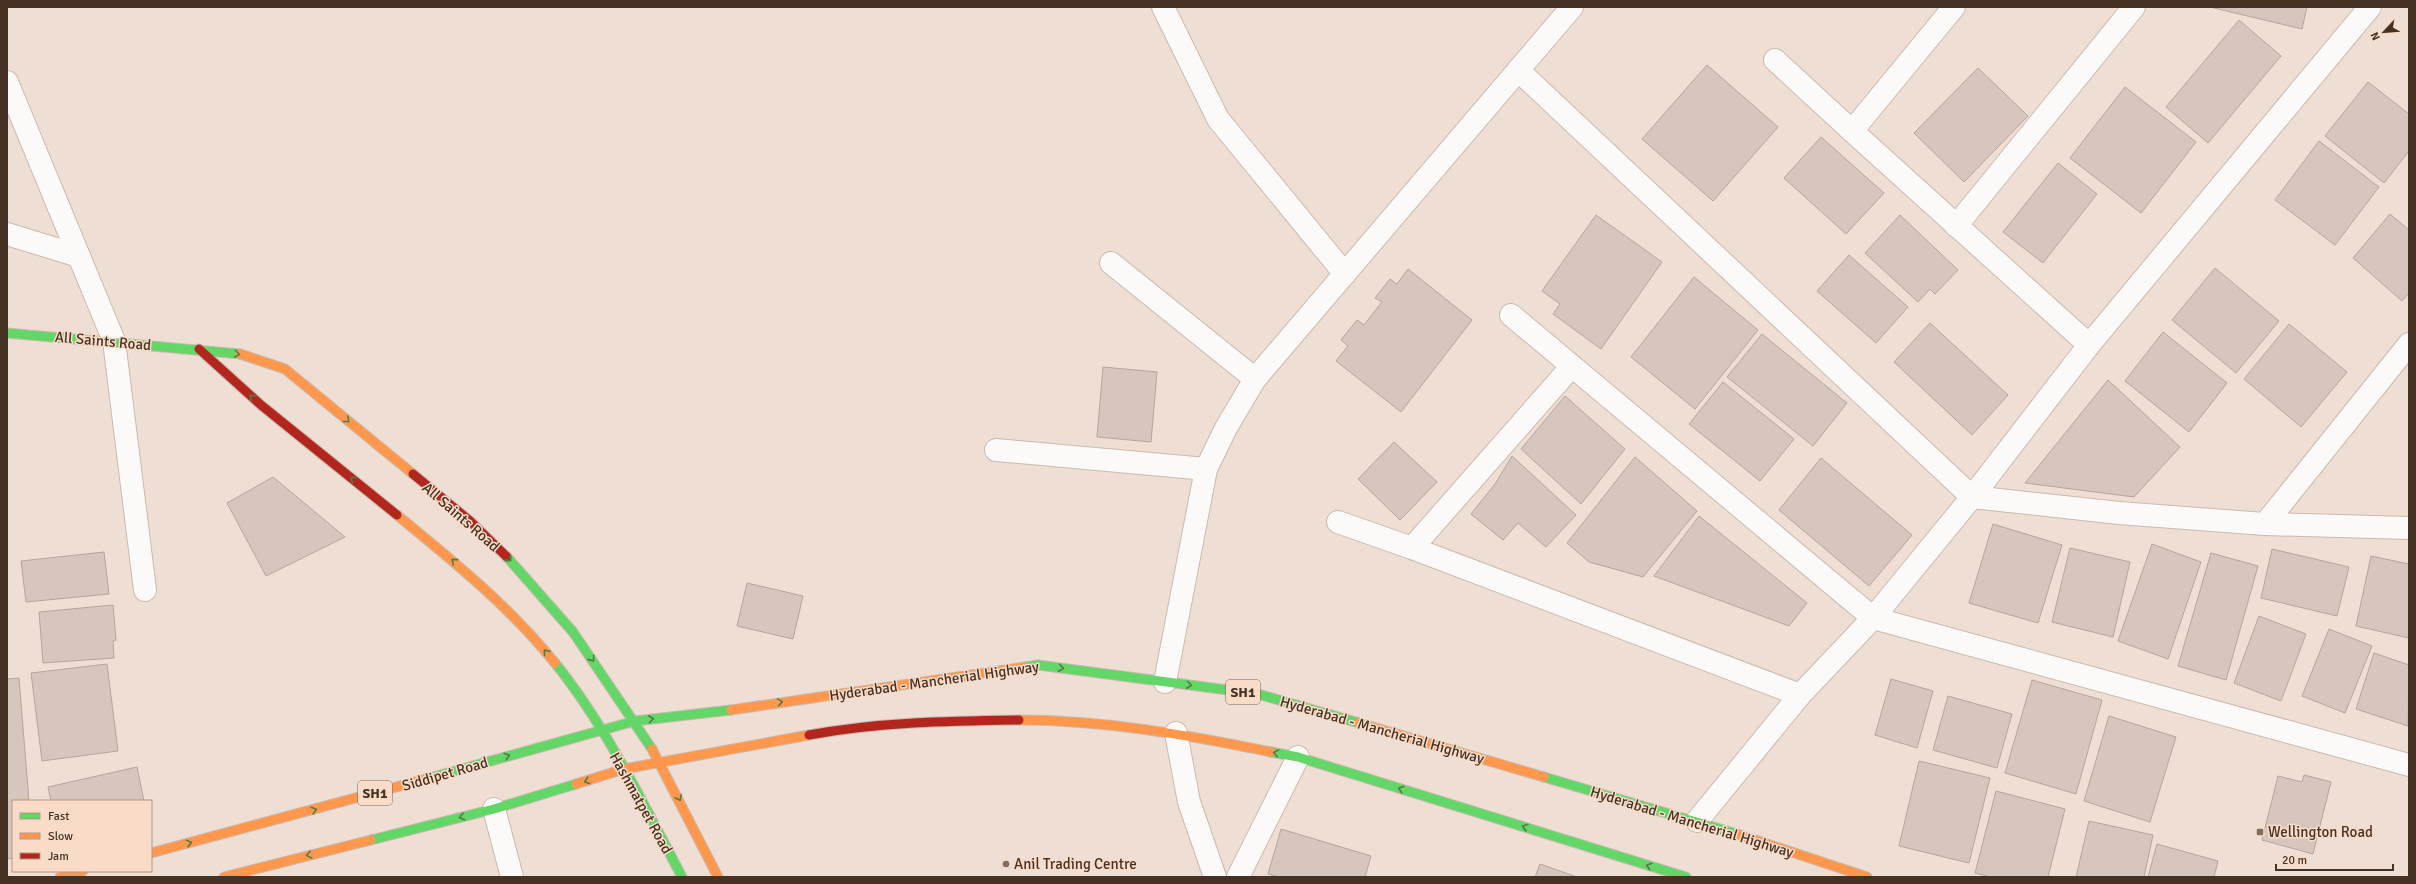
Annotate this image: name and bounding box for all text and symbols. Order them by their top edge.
north arrow [2364,12,2404,52]
text: N [2368,30,2383,42]
street label: All Saints Road [54,328,152,354]
one-way arrow [234,349,241,358]
one-way arrow [249,394,257,401]
one-way arrow [342,415,349,422]
one-way arrow [351,476,358,483]
street label: All Saints Road [419,479,503,555]
one-way arrow [504,554,512,562]
one-way arrow [451,558,459,565]
one-way arrow [544,649,551,656]
one-way arrow [587,655,594,662]
street label: Hyderabad - Mancherial Highway [828,657,1040,705]
one-way arrow [1058,663,1064,672]
one-way arrow [1186,680,1192,689]
road number: SH1 [1226,680,1260,704]
street label: Hyderabad - Mancherial Highway [1278,692,1486,768]
one-way arrow [776,698,783,707]
one-way arrow [648,715,654,724]
street label: Hashmatpet Road [606,749,676,857]
one-way arrow [1273,749,1279,757]
one-way arrow [503,752,510,761]
street label: Siddipet Road [400,753,490,795]
one-way arrow [584,776,591,785]
road number: SH1 [358,781,392,805]
street label: Hyderabad - Mancherial Highway [1588,782,1796,862]
one-way arrow [1397,785,1404,794]
one-way arrow [674,794,682,802]
legend [12,800,152,872]
one-way arrow [311,806,318,815]
text: Fast [48,809,69,824]
one-way arrow [459,812,466,821]
one-way arrow [1522,823,1529,832]
place label: Wellington Road [2268,823,2373,841]
marker: Wellington Road [2255,827,2265,837]
text: Slow [48,829,73,844]
one-way arrow [185,840,192,848]
scale bar [2276,846,2393,872]
text: Jam [48,849,69,864]
one-way arrow [306,851,312,859]
text: 20 m [2282,853,2307,868]
place label: Anil Trading Centre [1014,855,1137,873]
marker: Anil Trading Centre [1001,859,1011,869]
one-way arrow [1646,862,1653,870]

